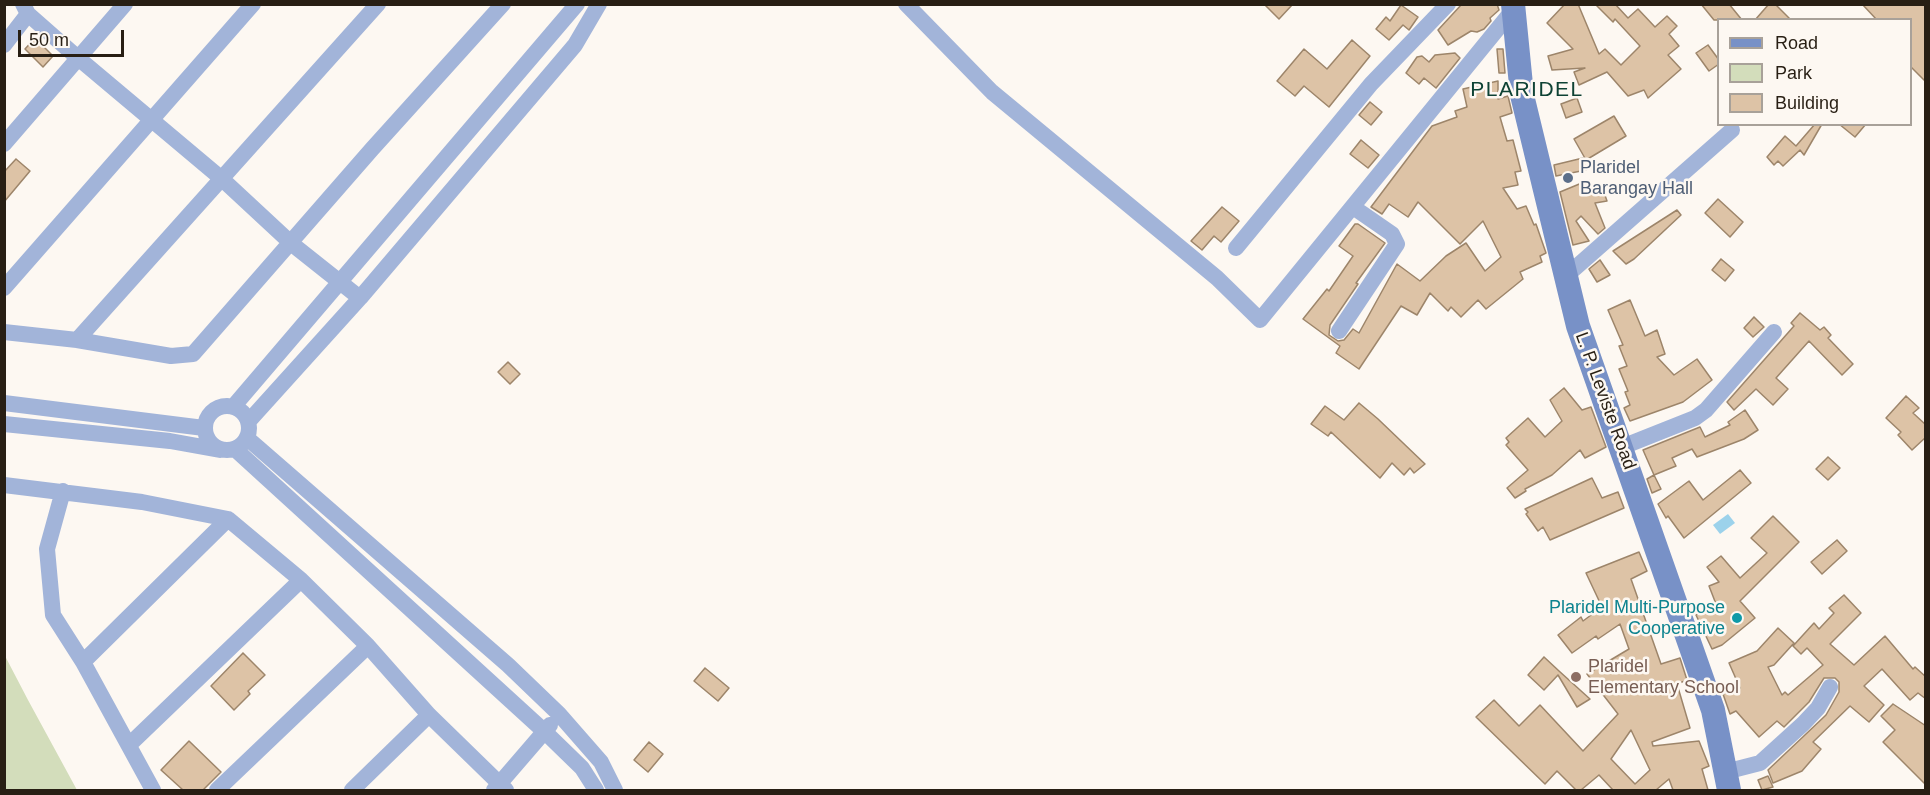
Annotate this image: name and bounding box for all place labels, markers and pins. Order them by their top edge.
place label: Plaridel Barangay Hall [1580,157,1693,200]
marker: Plaridel Barangay Hall [1561,171,1575,185]
place label: Plaridel Multi-Purpose Cooperative [1549,597,1725,640]
marker: Plaridel Multi-Purpose Cooperative [1730,611,1744,625]
place label: Plaridel Elementary School [1588,656,1739,698]
marker: Plaridel Elementary School [1569,670,1583,684]

